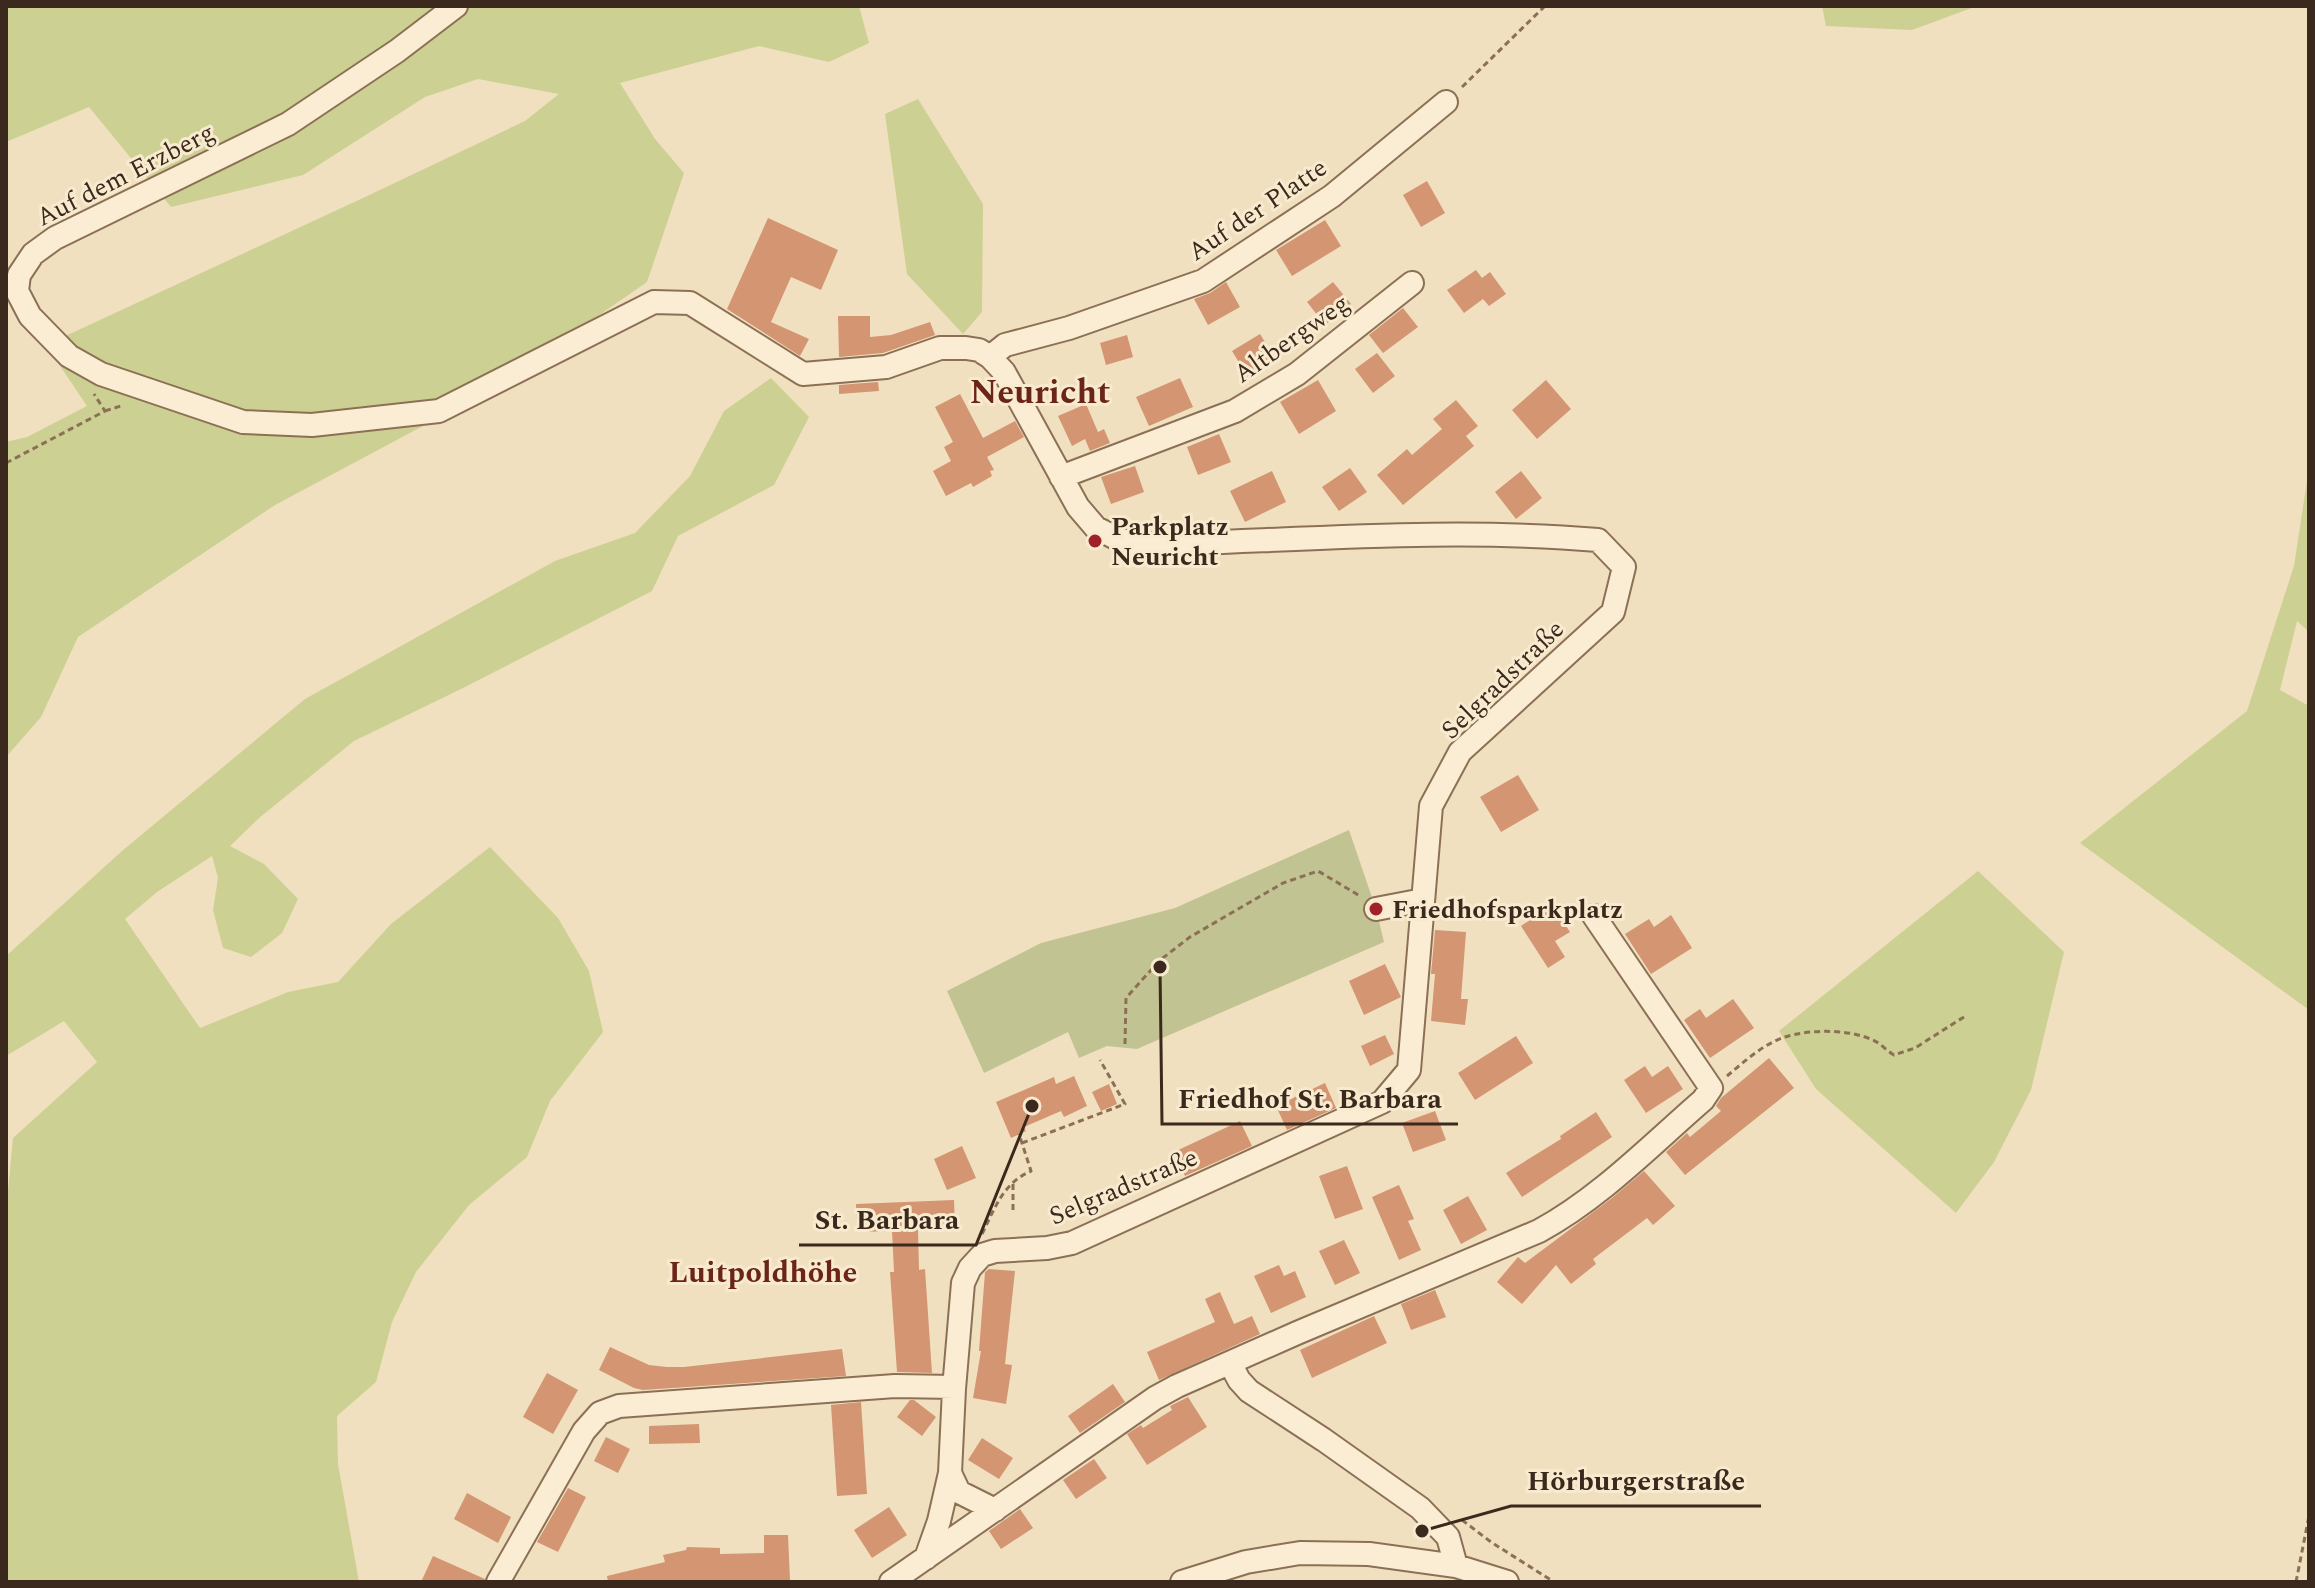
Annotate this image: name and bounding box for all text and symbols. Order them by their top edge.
street label: Auf dem Erzberg [29,113,222,237]
street label: Auf der Platte [1180,148,1335,271]
street label: Altbergweg [1225,284,1358,394]
district label: Neuricht [970,367,1110,419]
place label: Parkplatz Neuricht [1111,507,1229,577]
marker: Parkplatz Neuricht [1086,532,1104,550]
street label: Selgradstraße [1432,610,1574,749]
place label: Friedhofsparkplatz [1392,890,1623,930]
marker: Friedhofsparkplatz [1367,900,1385,918]
callout: Friedhof St. Barbara [1162,1072,1458,1124]
text: Friedhof St. Barbara [1178,1078,1442,1121]
street label: Selgradstraße [1043,1138,1204,1236]
callout: St. Barbara [799,1193,976,1245]
text: St. Barbara [815,1199,960,1242]
district label: Luitpoldhöhe [669,1250,858,1296]
callout: Hörburgerstraße [1511,1454,1761,1506]
text: Hörburgerstraße [1527,1460,1745,1503]

